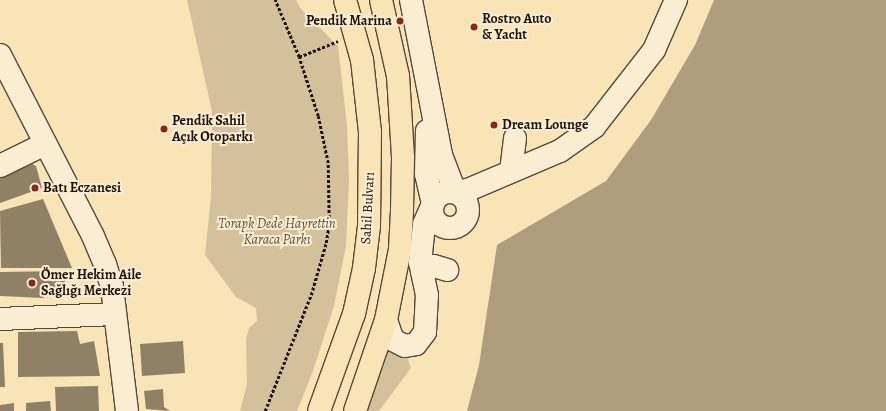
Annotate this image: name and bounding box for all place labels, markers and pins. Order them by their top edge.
place label: Rostro Auto & Yacht [482,11,551,44]
place label: Pendik Marina [306,13,392,29]
marker: Pendik Marina [395,16,405,26]
marker: Rostro Auto & Yacht [469,22,479,32]
place label: Pendik Sahil Açık Otoparkı [172,113,253,146]
place label: Dream Lounge [502,117,588,133]
marker: Dream Lounge [489,120,499,130]
marker: Pendik Sahil Açık Otoparkı [159,124,169,134]
place label: Batı Eczanesi [43,180,121,196]
marker: Batı Eczanesi [30,183,40,193]
place label: Ömer Hekim Aile Sağlığı Merkezi [41,267,142,300]
marker: Ömer Hekim Aile Sağlığı Merkezi [26,277,38,289]

